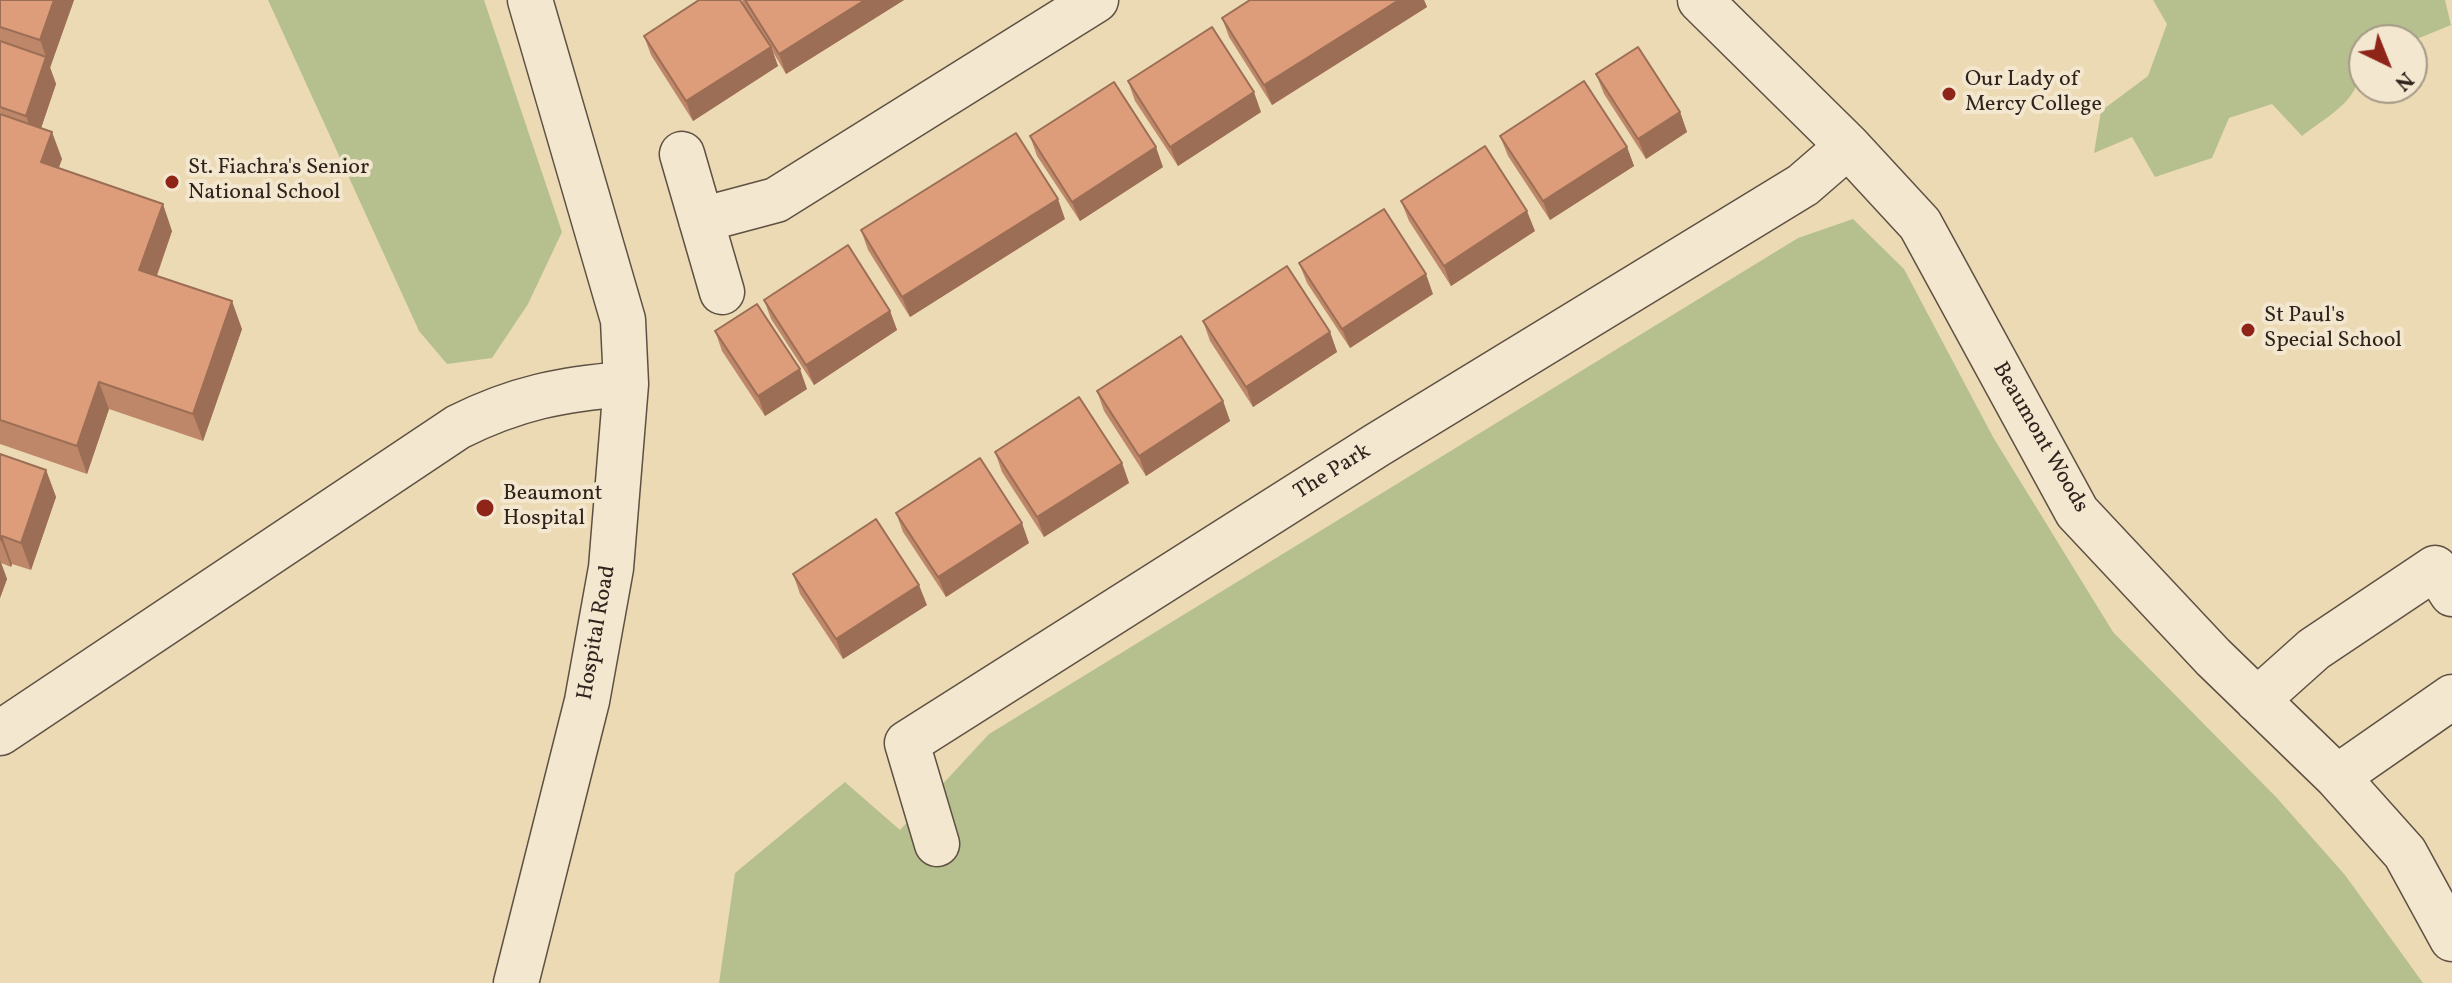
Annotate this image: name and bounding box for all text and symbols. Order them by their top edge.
north arrow [2348,24,2428,104]
text: N [2387,64,2420,97]
place label: Our Lady of Mercy College [1965,68,2102,120]
marker: Our Lady of Mercy College [1940,85,1958,103]
place label: St. Fiachra's Senior National School [188,156,369,208]
marker: St. Fiachra's Senior National School [163,173,181,191]
place label: St Paul's Special School [2264,304,2402,356]
marker: St Paul's Special School [2239,321,2257,339]
street label: Beaumont Woods [1985,358,2093,518]
street label: The Park [1290,439,1376,507]
place label: Beaumont Hospital [503,482,603,534]
marker: Beaumont Hospital [474,497,496,519]
street label: Hospital Road [573,564,623,702]

